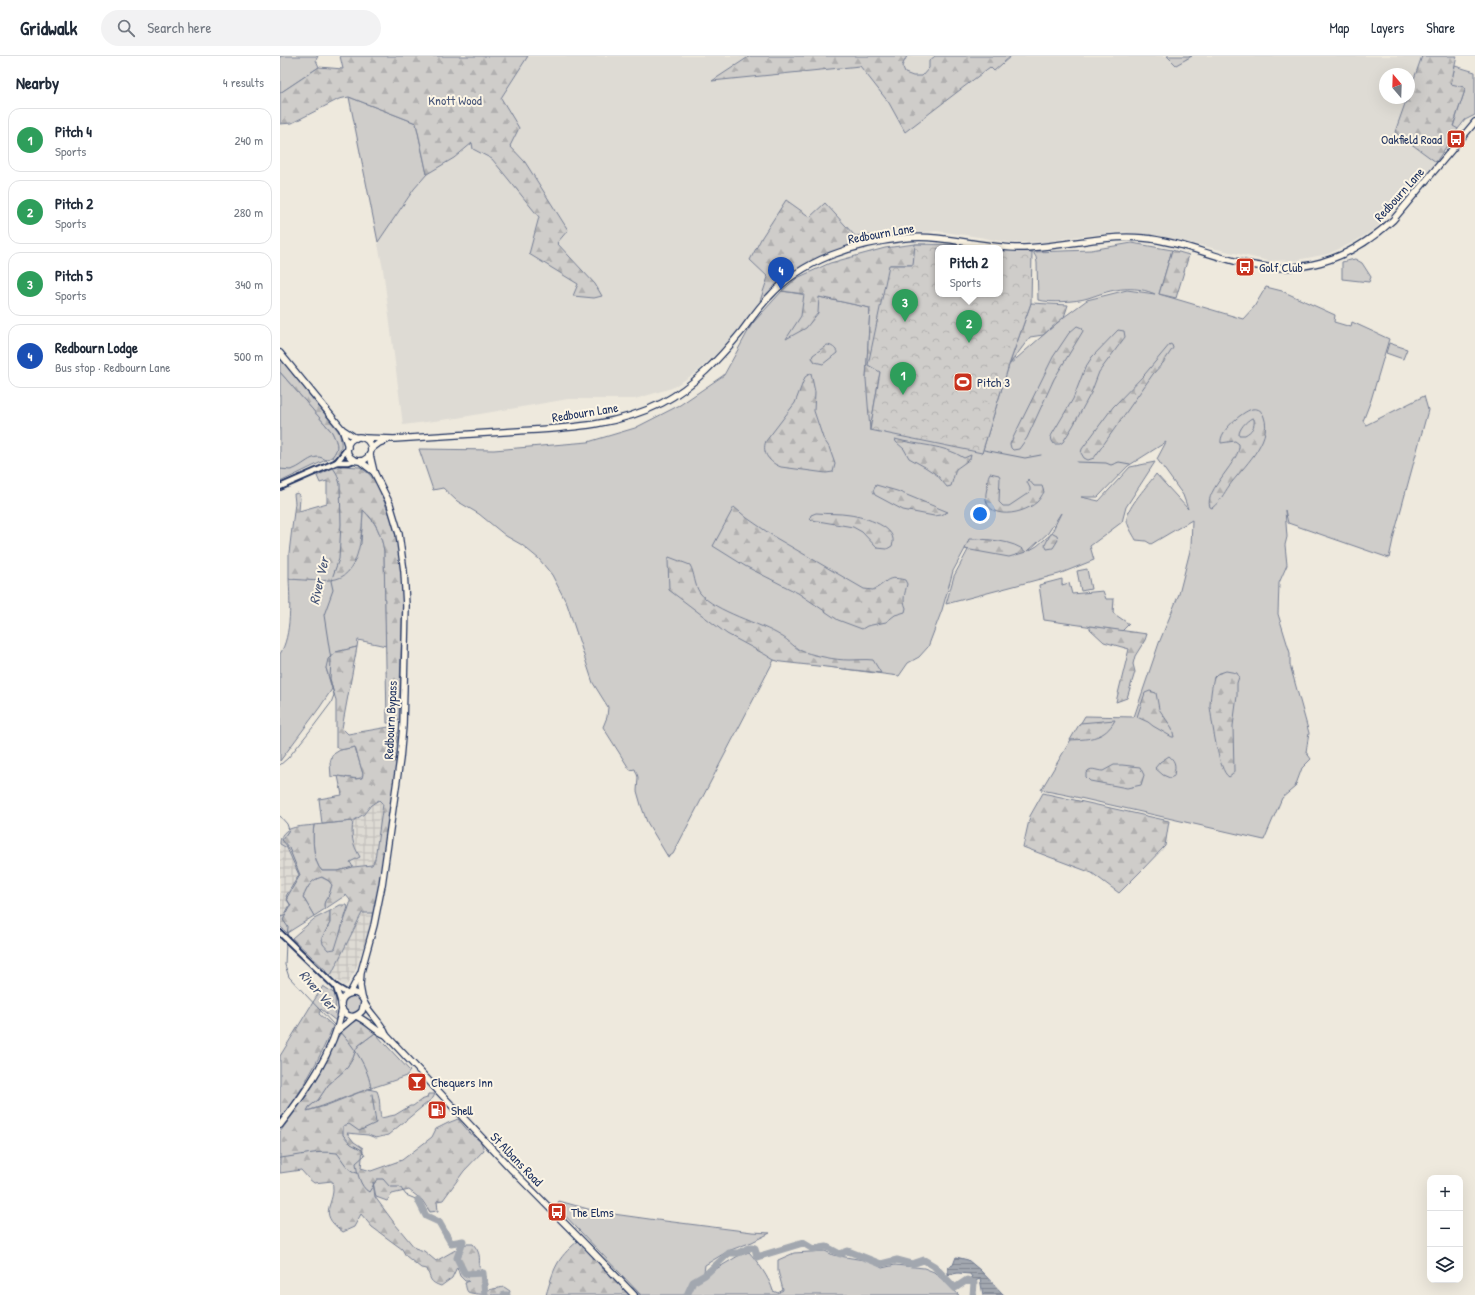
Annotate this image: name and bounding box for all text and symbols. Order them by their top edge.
search box [101,10,381,46]
text: Gridwalk [20,15,77,41]
icon: search [115,17,137,39]
text: Search here [147,17,211,38]
text: Map [1329,18,1349,37]
text: Layers [1371,18,1404,37]
text: Share [1426,18,1455,37]
north arrow [1379,68,1415,104]
text: Nearby [16,71,59,94]
text: 4 results [223,73,264,91]
park label: Knott Wood [428,91,482,109]
text: Pitch 4 [55,121,92,142]
bus stop icon: Oakfield Road [1445,128,1467,150]
place label: Oakfield Road [1381,130,1442,148]
text: 1 [28,131,32,149]
text: 240 m [234,131,263,149]
text: Sports [55,142,86,160]
street label: Redbourn Lane [1370,163,1428,225]
text: Pitch 2 [55,193,93,214]
text: 2 [27,203,33,221]
text: 280 m [234,203,263,221]
text: Sports [55,214,86,232]
street label: Redbourn Lane [847,218,915,248]
popup [935,245,1003,297]
text: Pitch 2 [950,252,988,273]
bus stop icon: Golf Club [1234,256,1256,278]
pin: 4 [768,257,794,290]
place label: Golf Club [1259,258,1303,276]
text: Pitch 5 [55,265,93,286]
text: Sports [950,273,981,291]
text: 3 [27,275,33,293]
text: 340 m [235,275,263,293]
text: Sports [55,286,86,304]
pin: 3 [892,289,918,322]
pin: 2 [956,310,982,343]
text: Redbourn Lodge [55,337,138,358]
text: 4 [28,347,32,365]
text: 500 m [234,347,263,365]
text: Bus stop · Redbourn Lane [55,358,170,376]
pin: 1 [890,362,916,395]
sports icon: Pitch 3 [952,371,974,393]
place label: Pitch 3 [977,373,1010,391]
street label: Redbourn Lane [551,398,619,426]
your location [970,504,990,524]
water label: River Ver [304,554,334,606]
street label: Redbourn Bypass [379,680,401,760]
water label: River Ver [295,965,342,1015]
bar icon: Chequers Inn [406,1071,428,1093]
place label: Chequers Inn [431,1073,493,1091]
fuel station icon: Shell [426,1099,448,1121]
place label: Shell [451,1101,474,1119]
street label: St Albans Road [487,1128,547,1190]
map controls [1427,1175,1463,1283]
button: + [1427,1175,1463,1211]
bus stop icon: The Elms [546,1201,568,1223]
place label: The Elms [571,1203,614,1221]
button: − [1427,1211,1463,1247]
button: layers [1427,1247,1463,1283]

